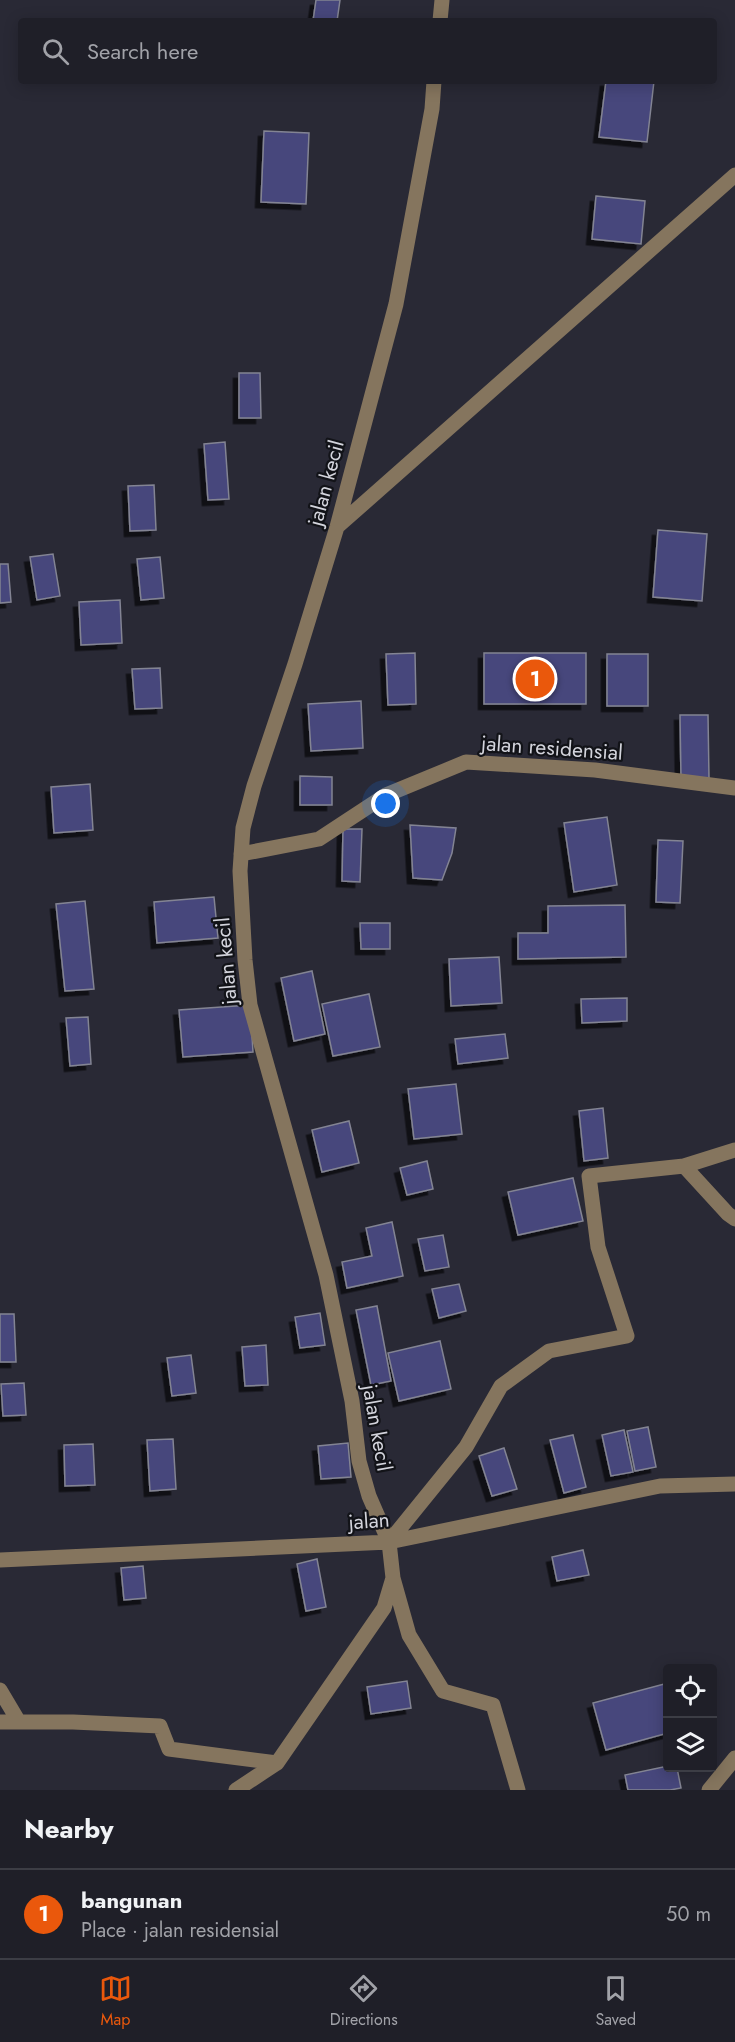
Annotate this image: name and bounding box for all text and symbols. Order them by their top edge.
search box [18,18,717,84]
icon: search [39,35,72,68]
text: Search here [87,35,198,67]
street label: jalan kecil [300,437,352,531]
pin: 1 [516,656,554,702]
street label: jalan residensial [478,728,624,768]
your location [371,789,400,818]
street label: jalan kecil [207,916,245,1008]
street label: jalan kecil [354,1380,399,1474]
street label: jalan [345,1505,391,1538]
map controls [663,1664,717,1772]
button: locate [663,1664,717,1718]
button: layers [663,1718,717,1772]
text: Nearby [24,1810,113,1848]
text: bangunan [81,1884,182,1916]
text: 1 [38,1900,49,1929]
text: 50 m [666,1900,711,1929]
text: Place · jalan residensial [81,1916,279,1945]
tab: Map [99,1972,132,2031]
tab: Directions [330,1972,398,2031]
tab: Saved [595,1972,636,2031]

